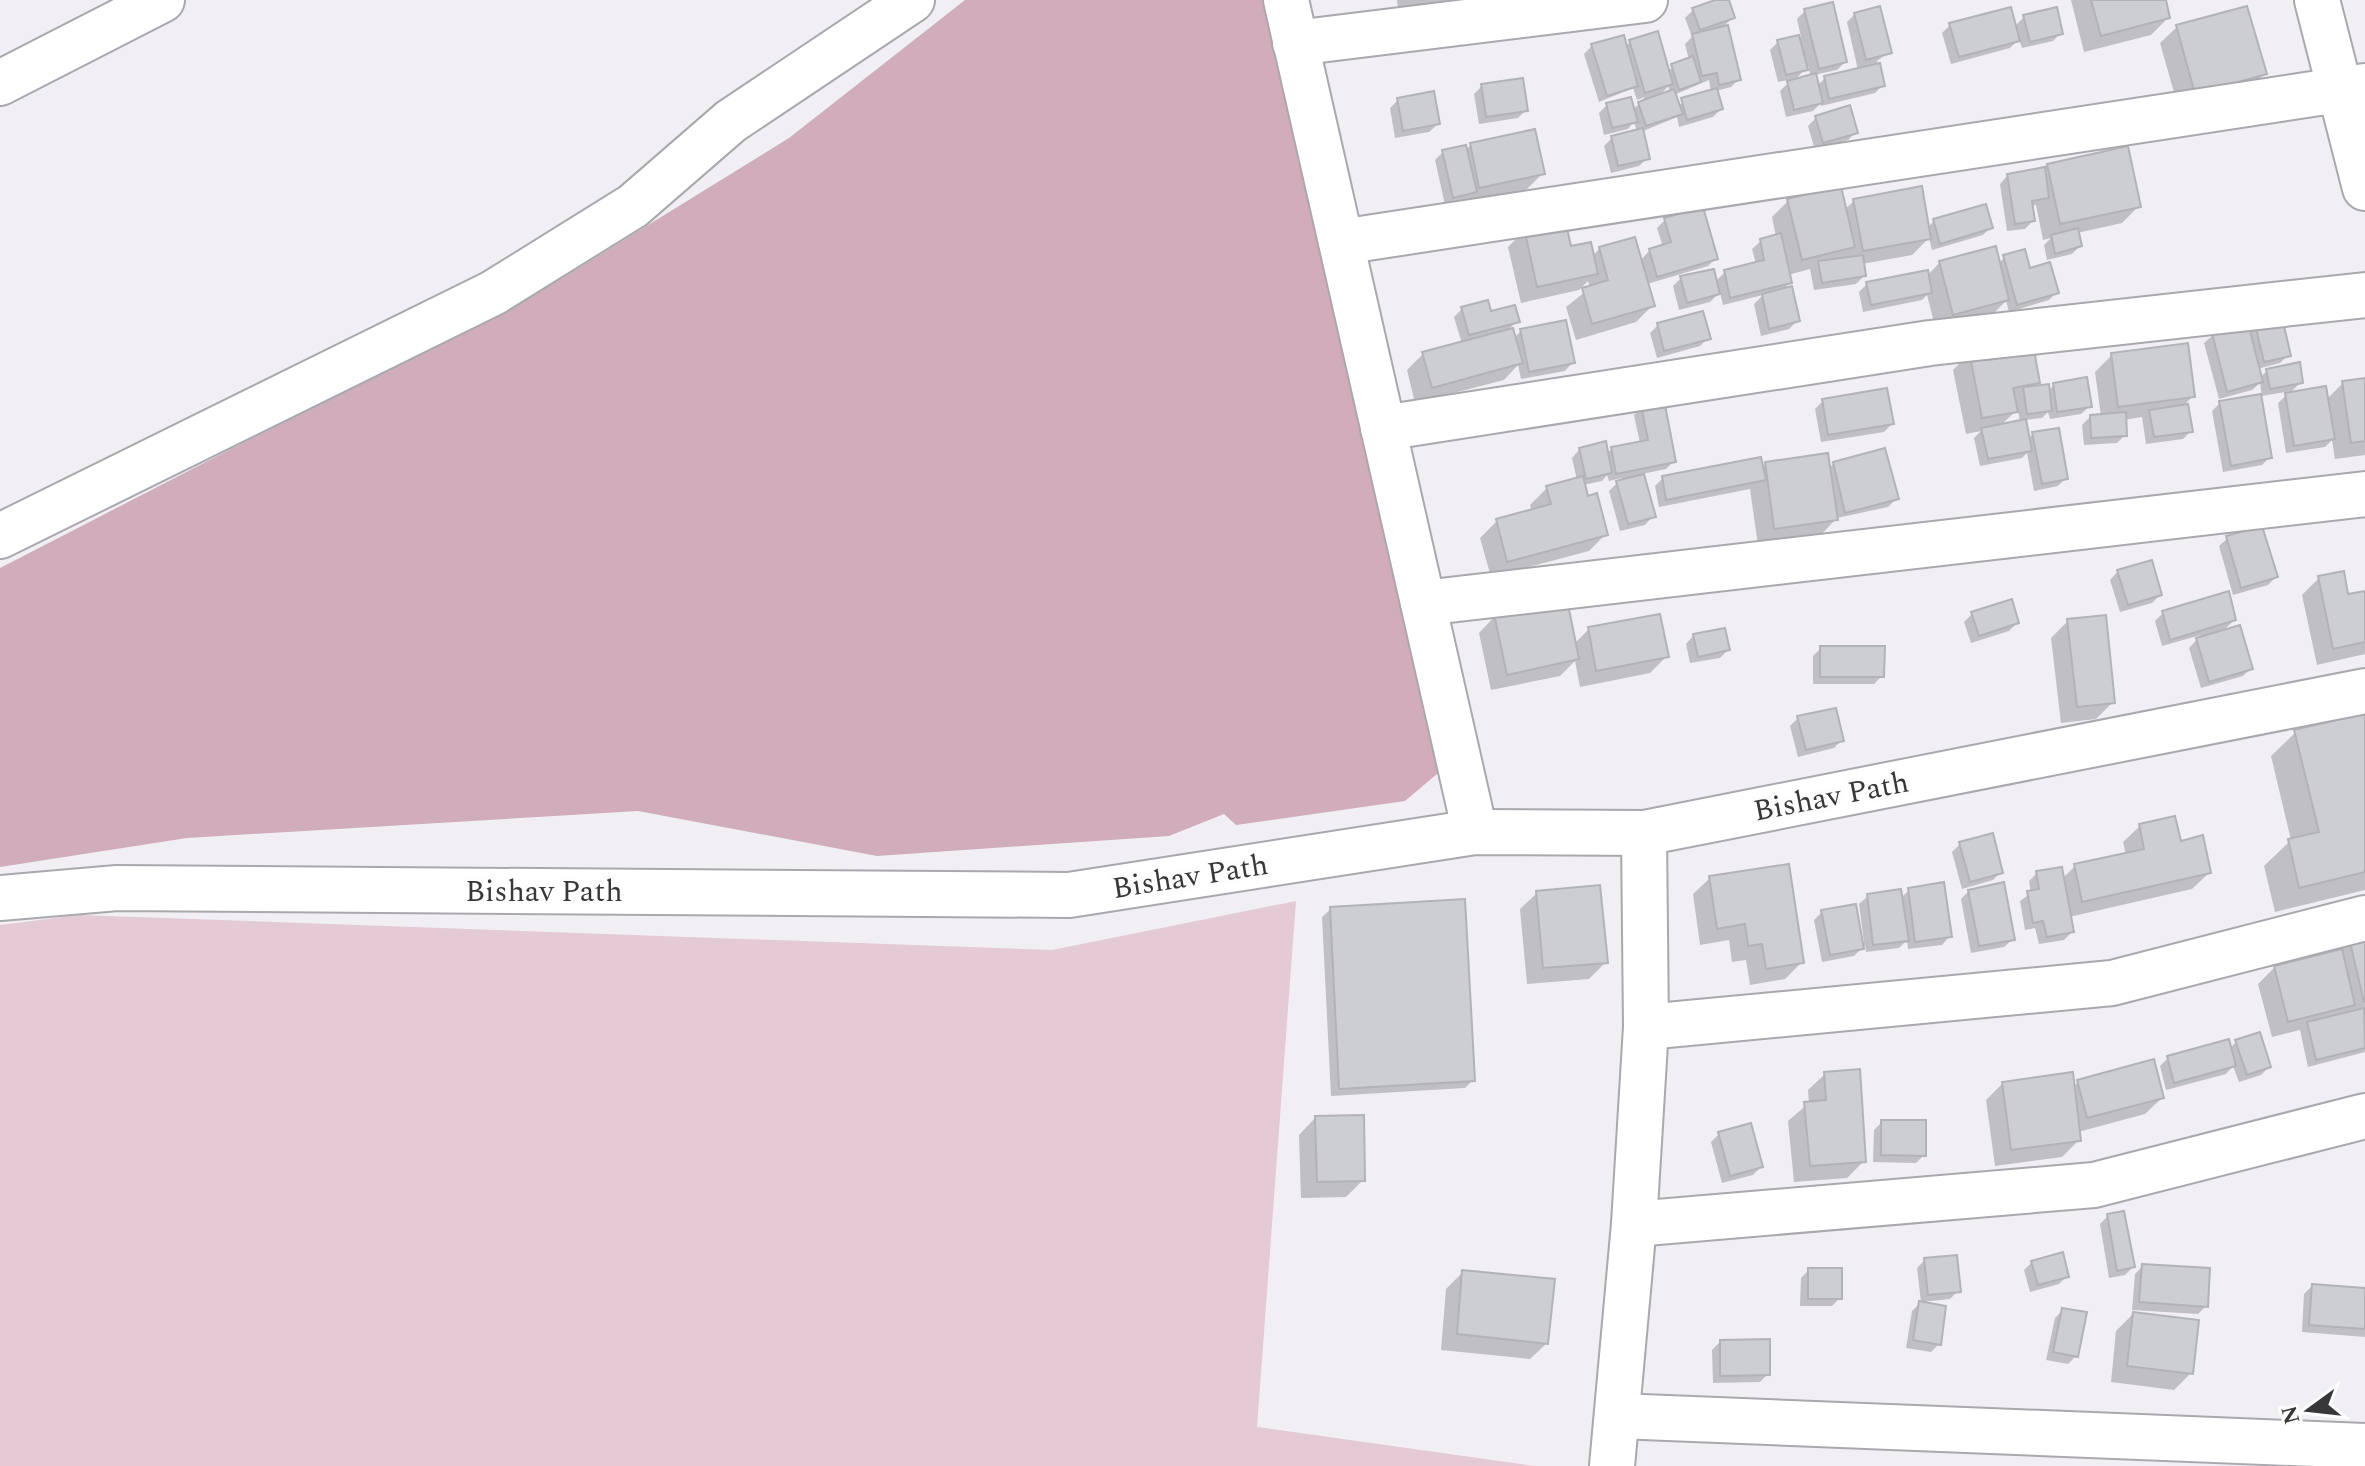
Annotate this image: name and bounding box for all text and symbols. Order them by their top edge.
street label: Bishav Path [1750,759,1913,835]
street label: Bishav Path [1109,842,1271,912]
street label: Bishav Path [465,869,623,915]
north arrow [2269,1370,2349,1450]
text: N [2273,1402,2309,1428]

